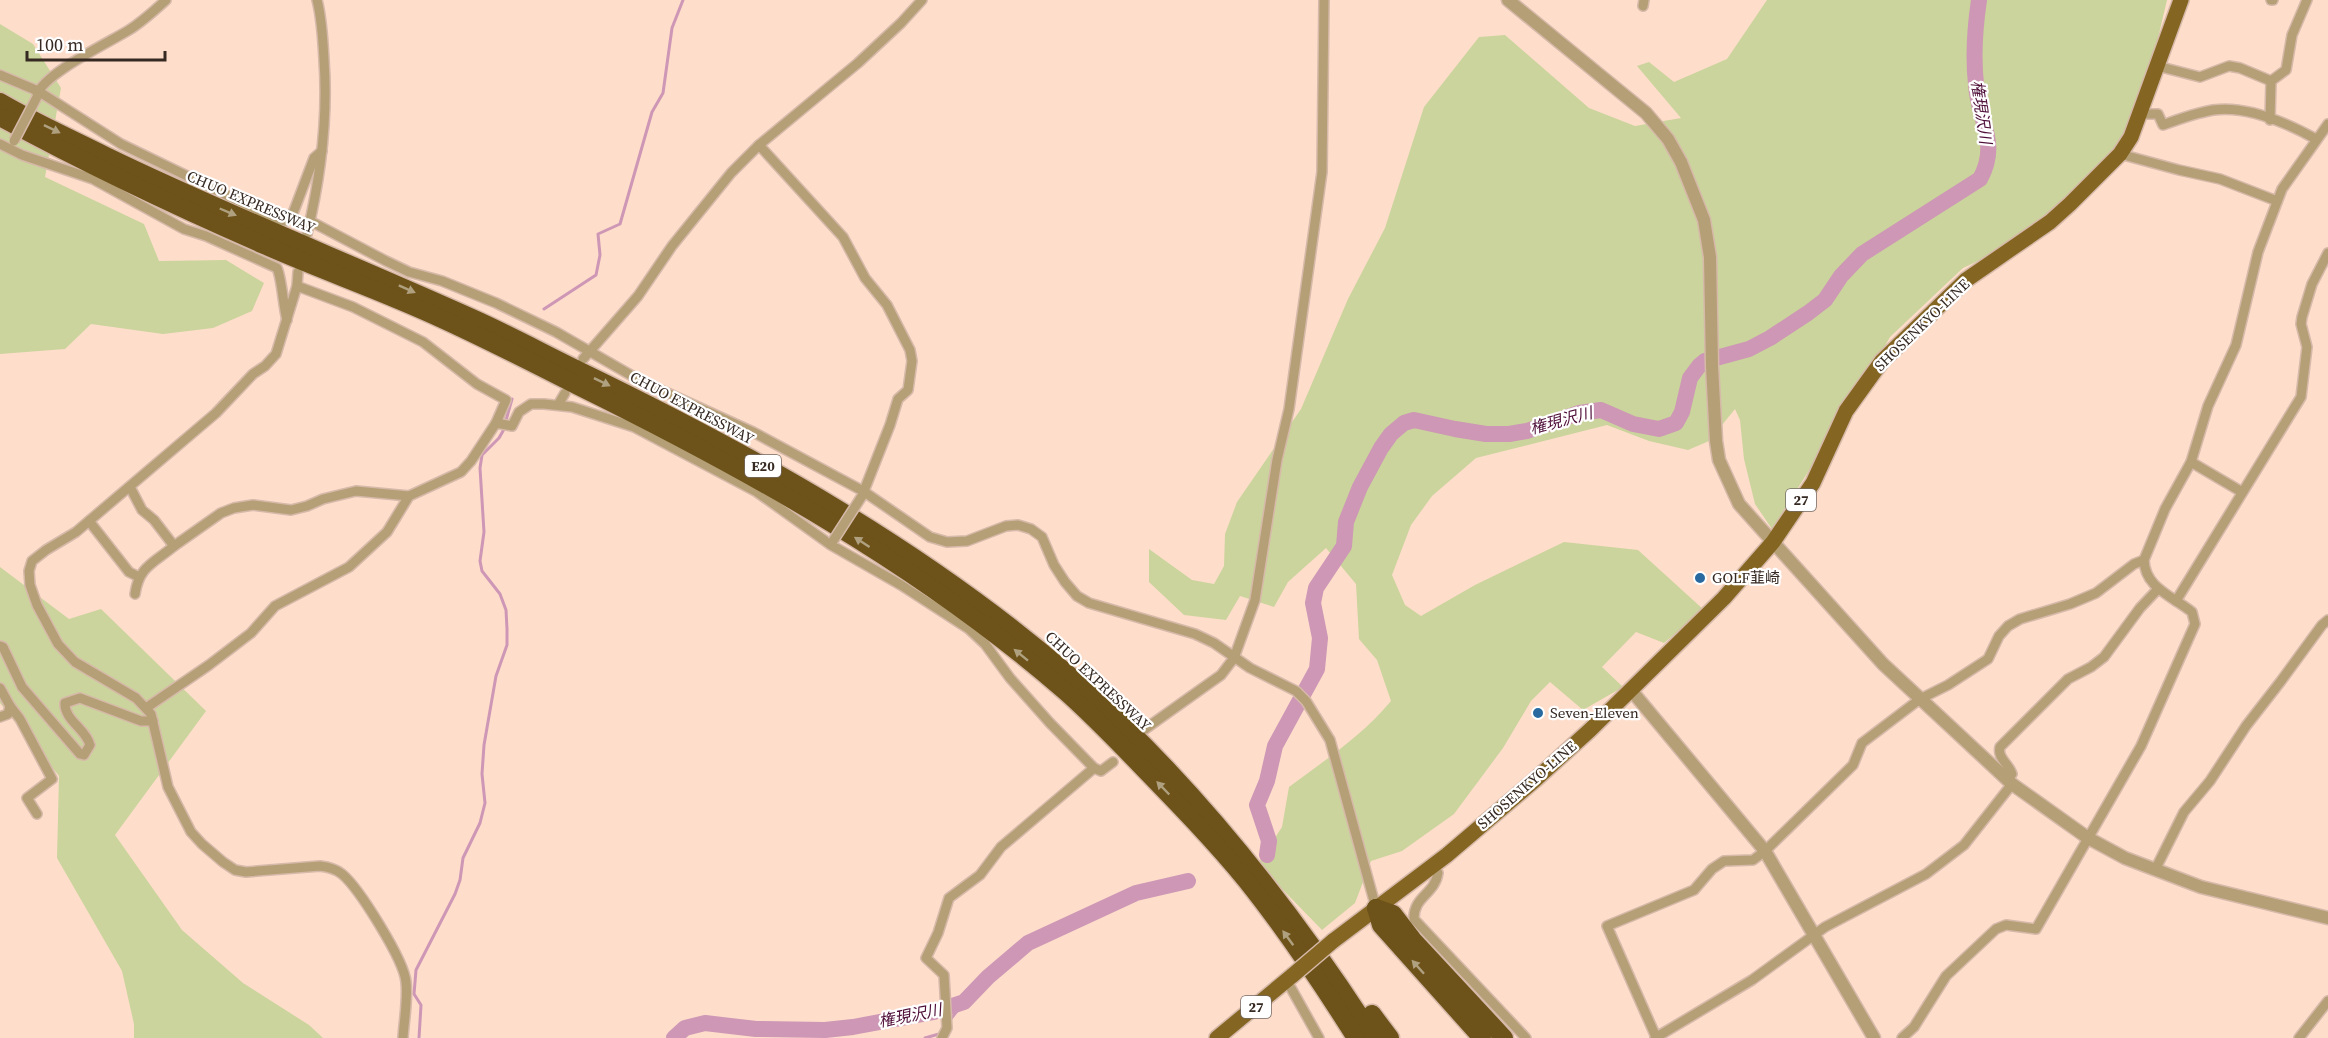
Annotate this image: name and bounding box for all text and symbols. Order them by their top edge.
scale bar [27,24,165,62]
text: 100 m [36,32,83,57]
water label: 権現沢川 [1967,79,1998,147]
one-way arrow [43,125,60,134]
street label: CHUO EXPRESSWAY [184,165,319,238]
one-way arrow [220,207,237,216]
street label: SHOSENKYO-LINE [1869,274,1974,376]
one-way arrow [398,285,416,295]
street label: CHUO EXPRESSWAY [626,366,758,449]
one-way arrow [594,377,611,386]
water label: 権現沢川 [1527,401,1597,439]
road number: E20 [745,455,781,477]
road number: 27 [1786,489,1816,511]
one-way arrow [854,537,870,548]
place label: GOLF韮崎 [1712,567,1780,588]
marker: GOLF韮崎 [1693,571,1707,585]
street label: CHUO EXPRESSWAY [1041,626,1156,736]
one-way arrow [1013,649,1029,662]
place label: Seven-Eleven [1550,702,1639,723]
marker: Seven-Eleven [1531,706,1545,720]
street label: SHOSENKYO-LINE [1473,736,1581,834]
one-way arrow [1156,781,1170,796]
one-way arrow [1282,930,1294,946]
one-way arrow [1412,960,1425,975]
road number: 27 [1241,996,1271,1018]
water label: 権現沢川 [876,998,945,1032]

